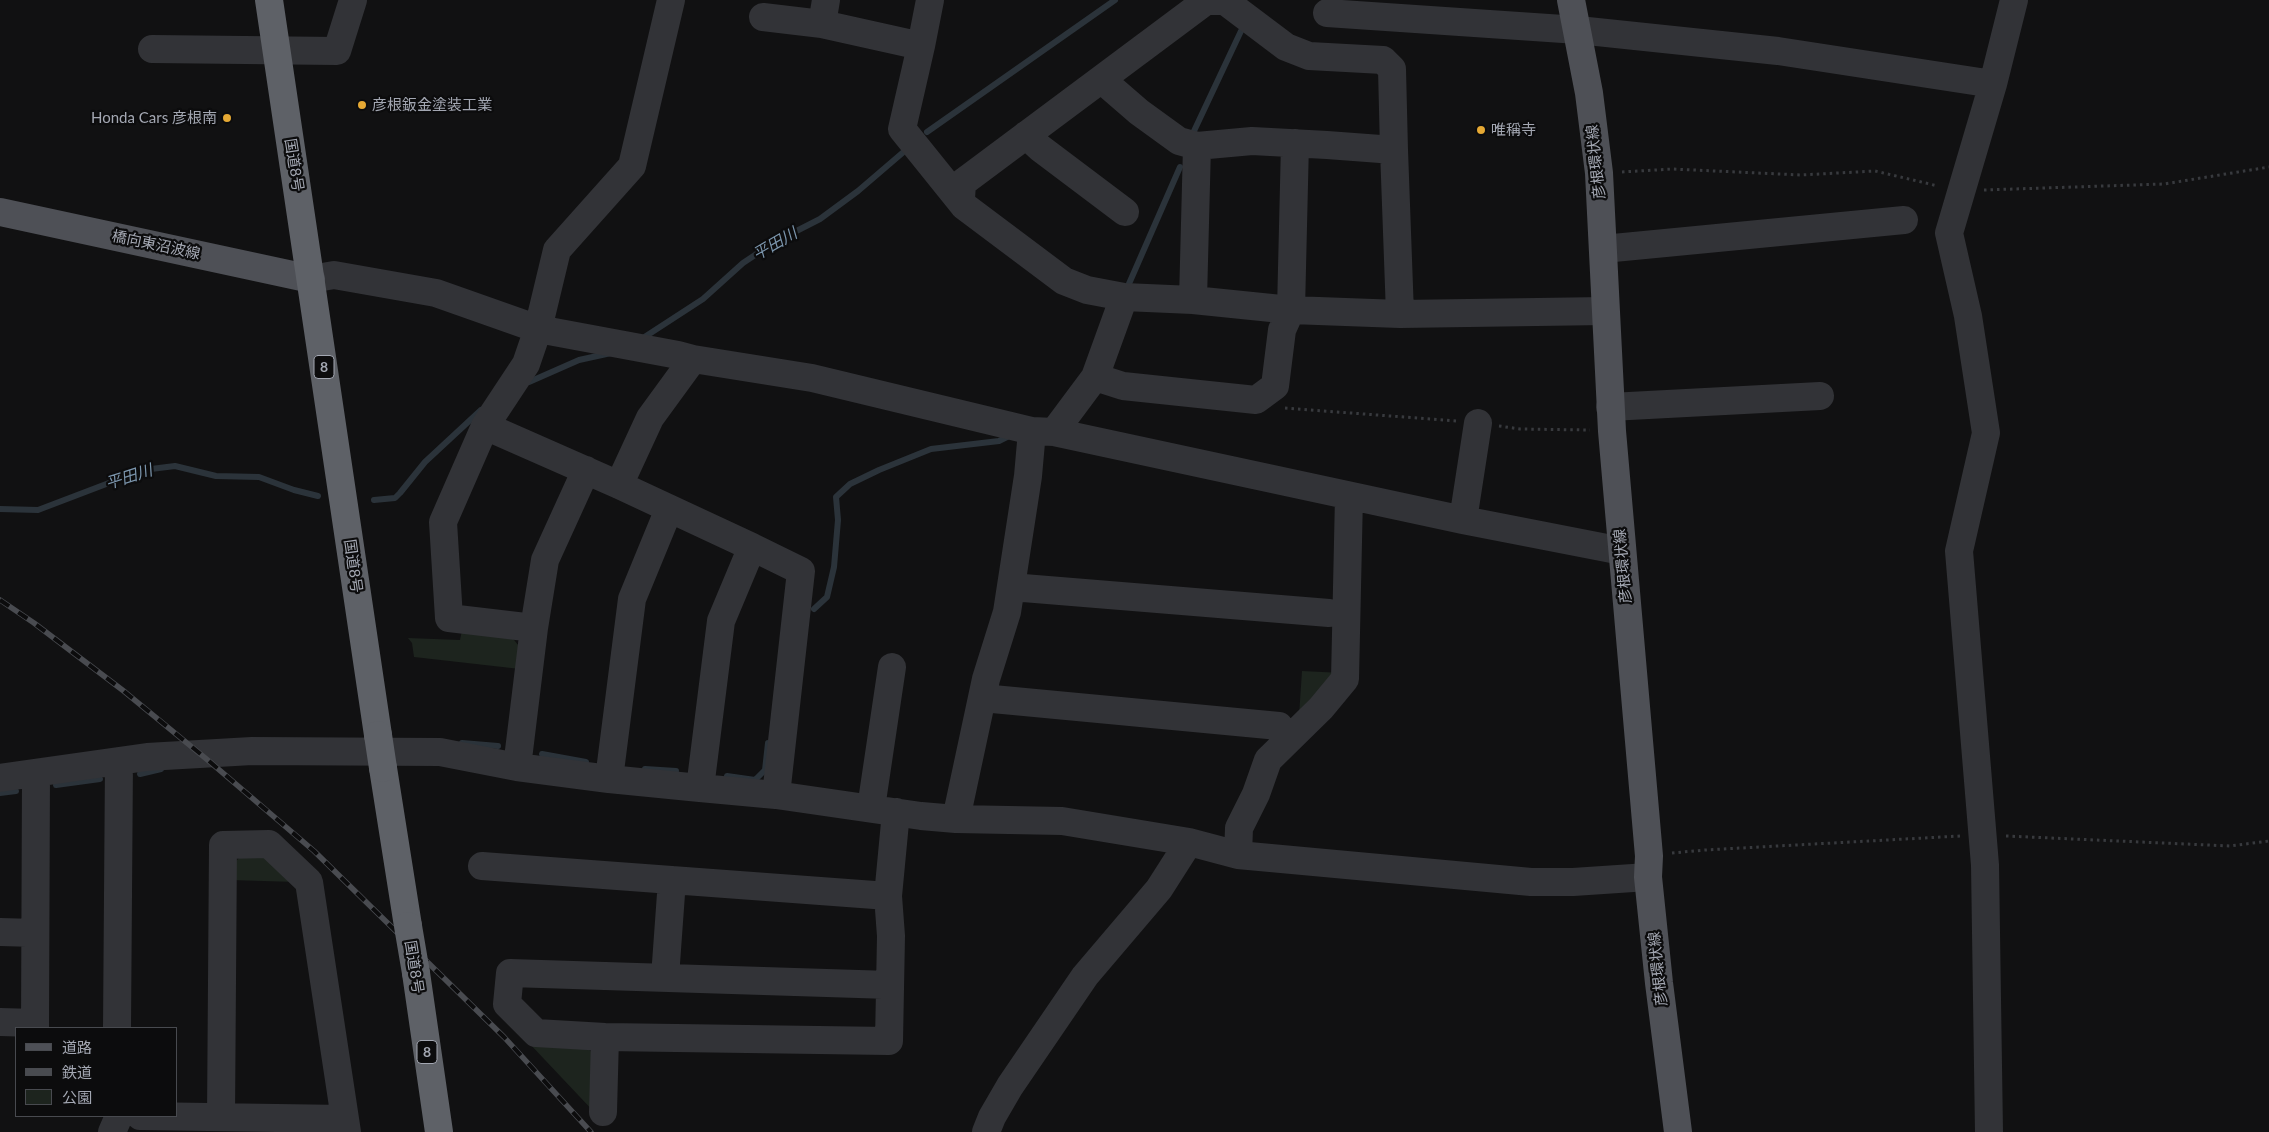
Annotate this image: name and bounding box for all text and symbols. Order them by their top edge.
place label: 彦根鈑金塗装工業 [372,96,492,114]
marker: 彦根鈑金塗装工業 [356,99,368,111]
place label: Honda Cars 彦根南 [91,109,217,127]
marker: Honda Cars 彦根南 [221,112,233,124]
place label: 唯稱寺 [1491,121,1536,139]
marker: 唯稱寺 [1475,124,1487,136]
street label: 彦根環状線 [1583,124,1609,200]
street label: 国道8号 [281,137,307,193]
water label: 平田川 [749,224,801,264]
street label: 橋向東沼波線 [110,227,202,263]
road number: 8 [314,356,334,378]
water label: 平田川 [103,460,155,494]
street label: 彦根環状線 [1611,528,1635,604]
street label: 国道8号 [340,538,366,594]
street label: 彦根環状線 [1645,931,1671,1007]
street label: 国道8号 [401,939,427,995]
legend [15,1027,178,1117]
text: 道路 [62,1038,92,1056]
road number: 8 [417,1040,437,1064]
text: 鉄道 [62,1063,92,1081]
text: 公園 [62,1088,92,1106]

